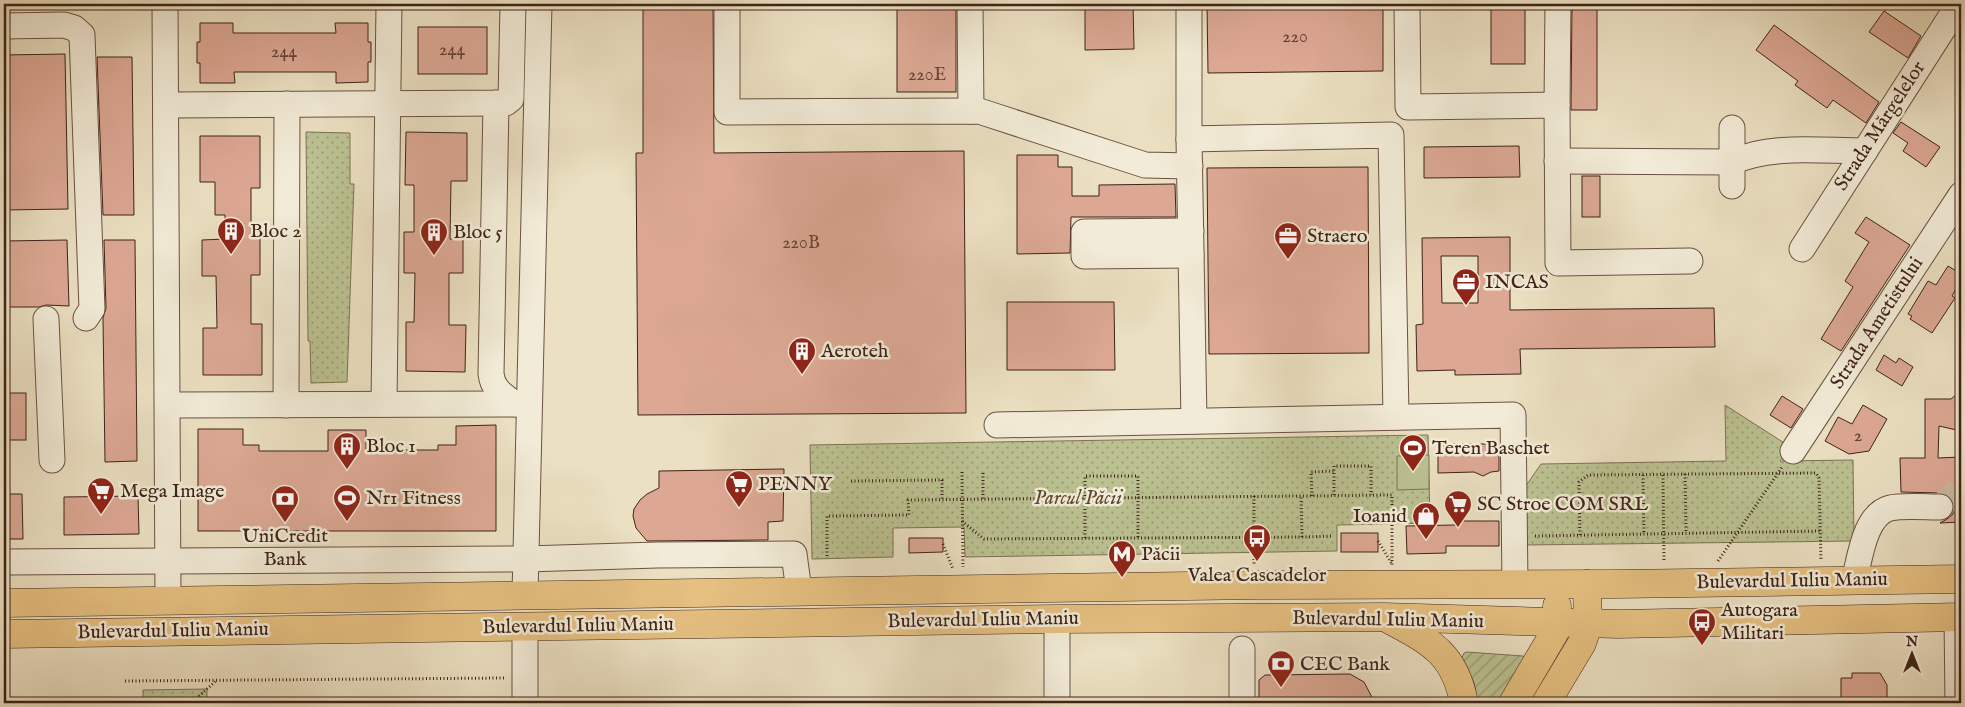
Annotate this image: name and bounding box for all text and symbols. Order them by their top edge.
house number: 220 [1282,26,1308,49]
house number: 244 [439,39,465,62]
house number: 244 [271,41,297,64]
street label: Strada Mărgelelor [1829,56,1932,196]
house number: 220E [908,64,946,87]
building icon: Bloc 2 [216,216,246,255]
building icon: Bloc 5 [419,217,449,256]
place label: Bloc 2 [250,219,302,244]
place label: Bloc 5 [453,220,503,245]
office icon: Straero [1273,221,1303,260]
place label: Straero [1307,224,1368,249]
house number: 220B [782,232,820,255]
street label: Strada Ametistului [1825,252,1929,394]
office icon: INCAS [1451,267,1481,306]
place label: INCAS [1485,270,1549,295]
building icon: Aeroteh [787,336,817,375]
place label: Aeroteh [820,339,889,364]
house number: 2 [1854,425,1862,448]
building icon: Bloc 1 [332,431,362,470]
sports icon: Teren Baschet [1398,433,1428,472]
place label: Bloc 1 [366,434,416,459]
place label: Teren Baschet [1432,436,1550,461]
supermarket icon: PENNY [724,469,754,508]
place label: PENNY [758,472,833,497]
supermarket icon: Mega Image [86,476,116,515]
place label: Mega Image [120,479,224,504]
sports icon: Nr1 Fitness [332,483,362,522]
bank icon: UniCredit Bank [270,484,300,523]
place label: Nr1 Fitness [366,486,461,511]
park label: Parcul Păcii [1034,486,1123,511]
supermarket icon: SC Stroe COM SRL [1443,489,1473,528]
place label: SC Stroe COM SRL [1477,492,1649,517]
shop icon: Ioanid [1411,501,1441,540]
place label: Ioanid [1353,504,1407,529]
bus stop icon: Valea Cascadelor [1242,523,1272,562]
place label: UniCredit Bank [242,524,328,572]
metro station icon: Păcii [1107,539,1137,578]
place label: Păcii [1141,542,1180,567]
place label: Valea Cascadelor [1187,563,1327,588]
street label: Bulevardul Iuliu Maniu [1696,567,1888,595]
place label: Autogara Militari [1720,598,1798,646]
street label: Bulevardul Iuliu Maniu [887,606,1079,634]
street label: Bulevardul Iuliu Maniu [1292,606,1484,634]
bus stop icon: Autogara Militari [1687,607,1717,646]
street label: Bulevardul Iuliu Maniu [482,612,674,640]
street label: Bulevardul Iuliu Maniu [77,617,269,645]
north arrow [1888,630,1938,680]
text: N [1905,633,1918,651]
bank icon: CEC Bank [1266,649,1296,688]
place label: CEC Bank [1300,652,1390,677]

